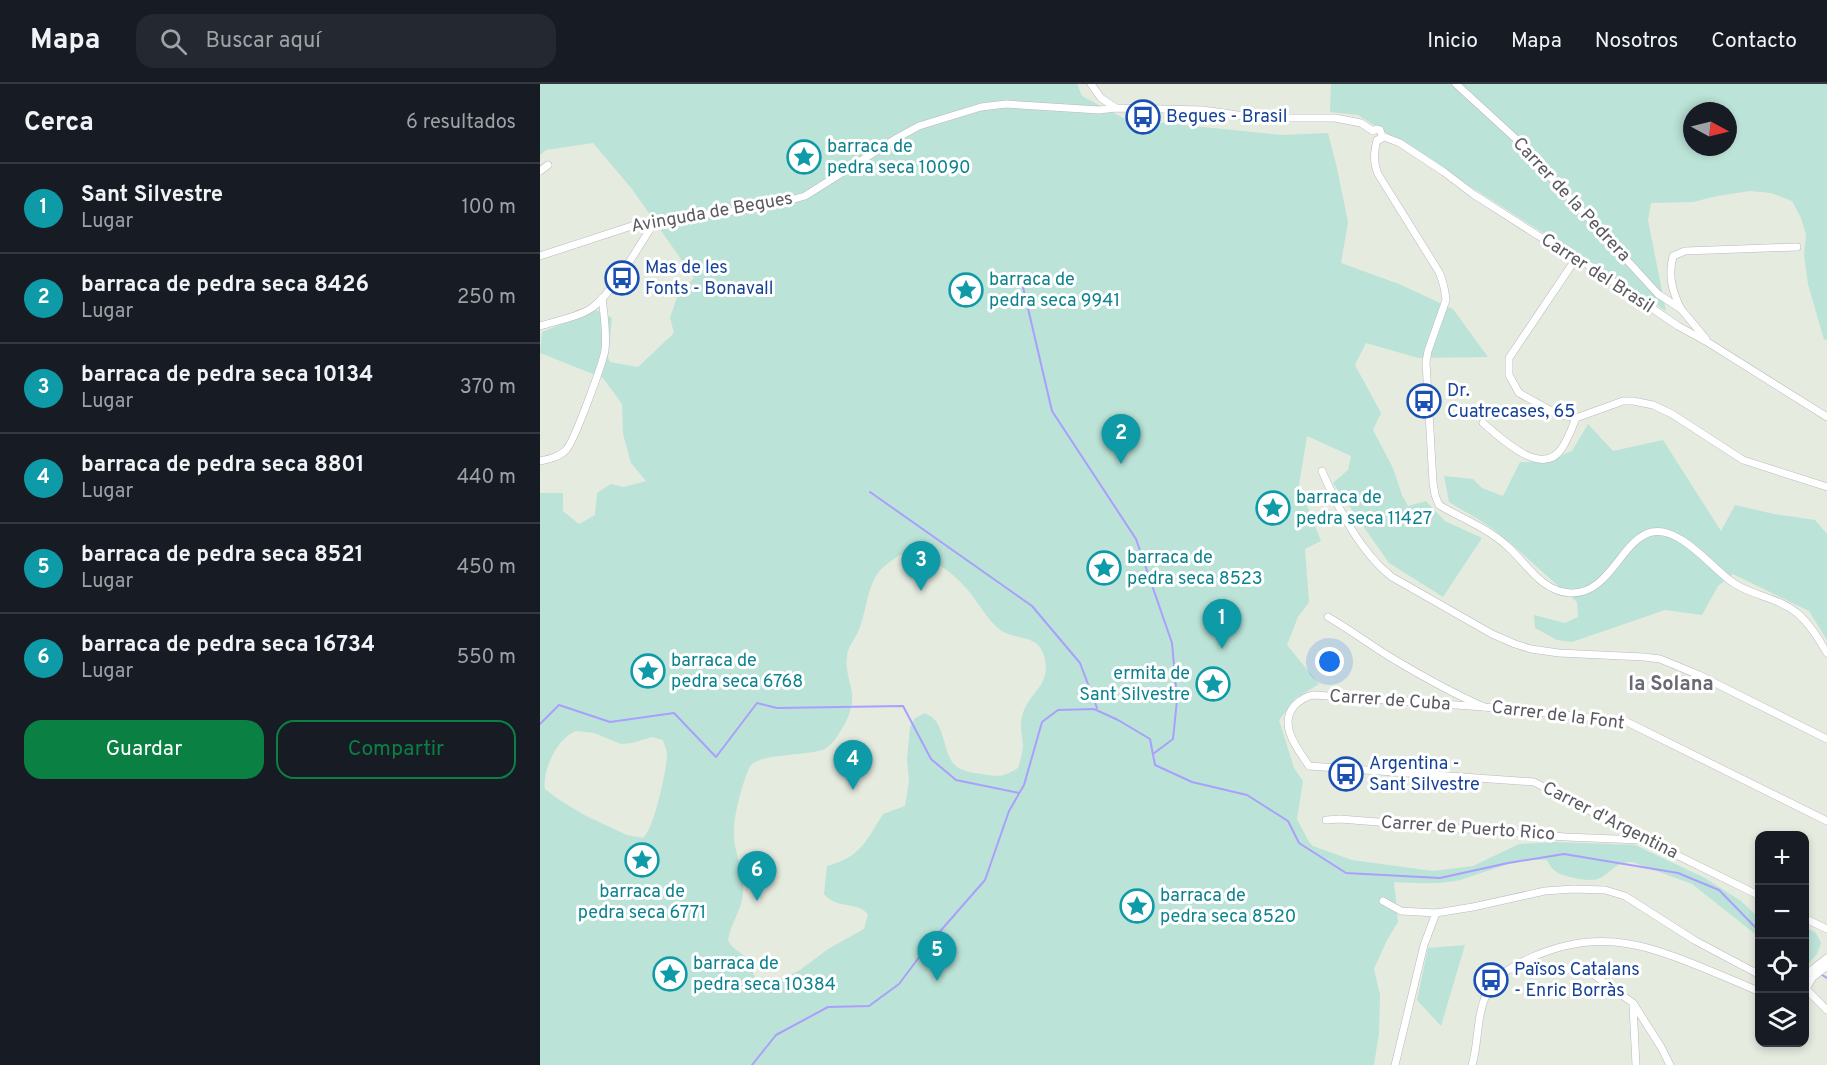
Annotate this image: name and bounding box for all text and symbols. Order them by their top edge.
search box [136,14,556,68]
text: Mapa [30,23,100,59]
icon: search [157,25,190,58]
text: Buscar aquí [205,28,321,55]
text: Inicio [1427,28,1478,55]
text: Mapa [1511,28,1562,55]
text: Nosotros [1595,28,1678,55]
text: Contacto [1711,28,1797,55]
bus stop icon: Begues - Brasil [1125,99,1161,135]
north arrow [1683,102,1737,156]
place label: Begues - Brasil [1166,106,1287,129]
text: Cerca [24,107,94,140]
text: 6 resultados [406,110,516,136]
street label: Carrer de la Pedrera [1507,133,1635,267]
place label: barraca de pedra seca 10090 [827,136,971,180]
place icon: barraca de pedra seca 10090 [786,139,822,175]
text: Sant Silvestre [81,182,223,209]
street label: Avinguda de Begues [629,187,795,239]
text: 1 [40,195,48,221]
text: 100 m [461,195,516,221]
text: Lugar [81,209,133,235]
street label: Carrer del Brasil [1536,229,1658,319]
place label: Mas de les Fonts - Bonavall [645,257,774,301]
bus stop icon: Mas de les Fonts - Bonavall [604,260,640,296]
place label: barraca de pedra seca 9941 [989,269,1120,313]
text: barraca de pedra seca 8426 [81,272,369,299]
place icon: barraca de pedra seca 9941 [948,272,984,308]
text: 2 [37,285,50,311]
text: 250 m [457,285,516,311]
text: Lugar [81,299,133,325]
text: barraca de pedra seca 10134 [81,362,373,389]
text: 3 [38,375,50,401]
text: 370 m [460,375,516,401]
place label: Dr. Cuatrecases, 65 [1447,380,1575,424]
bus stop icon: Dr. Cuatrecases, 65 [1406,383,1442,419]
text: Lugar [81,389,133,415]
pin: 2 [1102,414,1140,464]
text: barraca de pedra seca 8801 [81,452,365,479]
text: 4 [37,465,50,491]
text: 440 m [457,465,516,491]
text: Lugar [81,479,133,505]
place label: barraca de pedra seca 11427 [1296,487,1432,531]
place icon: barraca de pedra seca 11427 [1255,490,1291,526]
text: barraca de pedra seca 8521 [81,542,364,569]
pin: 3 [902,542,940,591]
place label: barraca de pedra seca 8523 [1127,547,1263,591]
place icon: barraca de pedra seca 8523 [1086,550,1122,586]
text: 5 [37,555,50,581]
text: 450 m [457,555,516,581]
text: Lugar [81,569,133,595]
pin: 1 [1202,600,1242,649]
text: barraca de pedra seca 16734 [81,632,375,659]
text: 6 [37,645,50,671]
text: 550 m [457,645,516,671]
your location [1315,647,1344,676]
place label: barraca de pedra seca 6768 [671,650,803,694]
place icon: barraca de pedra seca 6768 [630,653,666,689]
text: Lugar [81,659,133,685]
place label: ermita de Sant Silvestre [1079,663,1190,707]
place icon: ermita de Sant Silvestre [1195,666,1231,702]
district label: la Solana [1628,672,1714,698]
street label: Carrer de Cuba [1329,685,1451,717]
street label: Carrer de la Font [1490,696,1626,736]
button: Guardar [24,720,264,779]
button: Compartir [276,720,516,779]
pin: 4 [834,740,872,790]
place label: Argentina - Sant Silvestre [1369,753,1480,797]
bus stop icon: Argentina - Sant Silvestre [1328,756,1364,792]
street label: Carrer d'Argentina [1538,777,1682,865]
street label: Carrer de Puerto Rico [1380,811,1556,847]
map controls [1755,831,1809,1047]
button: + [1755,831,1809,885]
place icon: barraca de pedra seca 6771 [624,842,660,878]
pin: 6 [738,852,776,901]
place label: barraca de pedra seca 6771 [578,881,706,925]
place label: barraca de pedra seca 8520 [1160,885,1296,929]
button: − [1755,885,1809,939]
place icon: barraca de pedra seca 8520 [1119,888,1155,924]
pin: 5 [918,932,956,981]
button: locate [1755,939,1809,993]
place label: barraca de pedra seca 10384 [693,953,836,997]
place icon: barraca de pedra seca 10384 [652,956,688,992]
place label: Països Catalans - Enric Borràs [1514,959,1640,1003]
bus stop icon: Països Catalans - Enric Borràs [1473,962,1509,998]
button: layers [1755,993,1809,1047]

